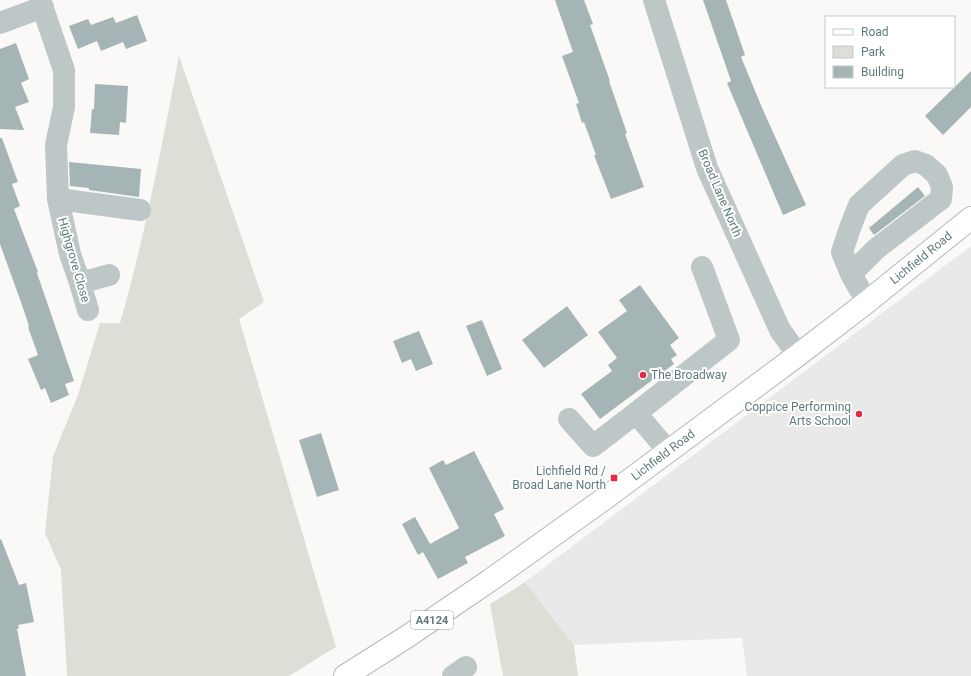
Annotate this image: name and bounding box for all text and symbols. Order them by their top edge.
legend [825,16,955,88]
text: Road [861,25,889,39]
text: Park [861,45,886,59]
text: Building [861,65,904,79]
street label: Broad Lane North [695,147,745,239]
street label: Highgrove Close [55,216,93,304]
street label: Lichfield Road [887,229,955,287]
place label: The Broadway [651,368,727,382]
marker: The Broadway [638,370,648,380]
place label: Coppice Performing Arts School [744,400,851,428]
marker: Coppice Performing Arts School [854,409,864,419]
street label: Lichfield Road [629,427,697,483]
place label: Lichfield Rd / Broad Lane North [512,464,606,492]
marker: Lichfield Rd / Broad Lane North [609,473,619,483]
road number: A4124 [411,611,453,629]

